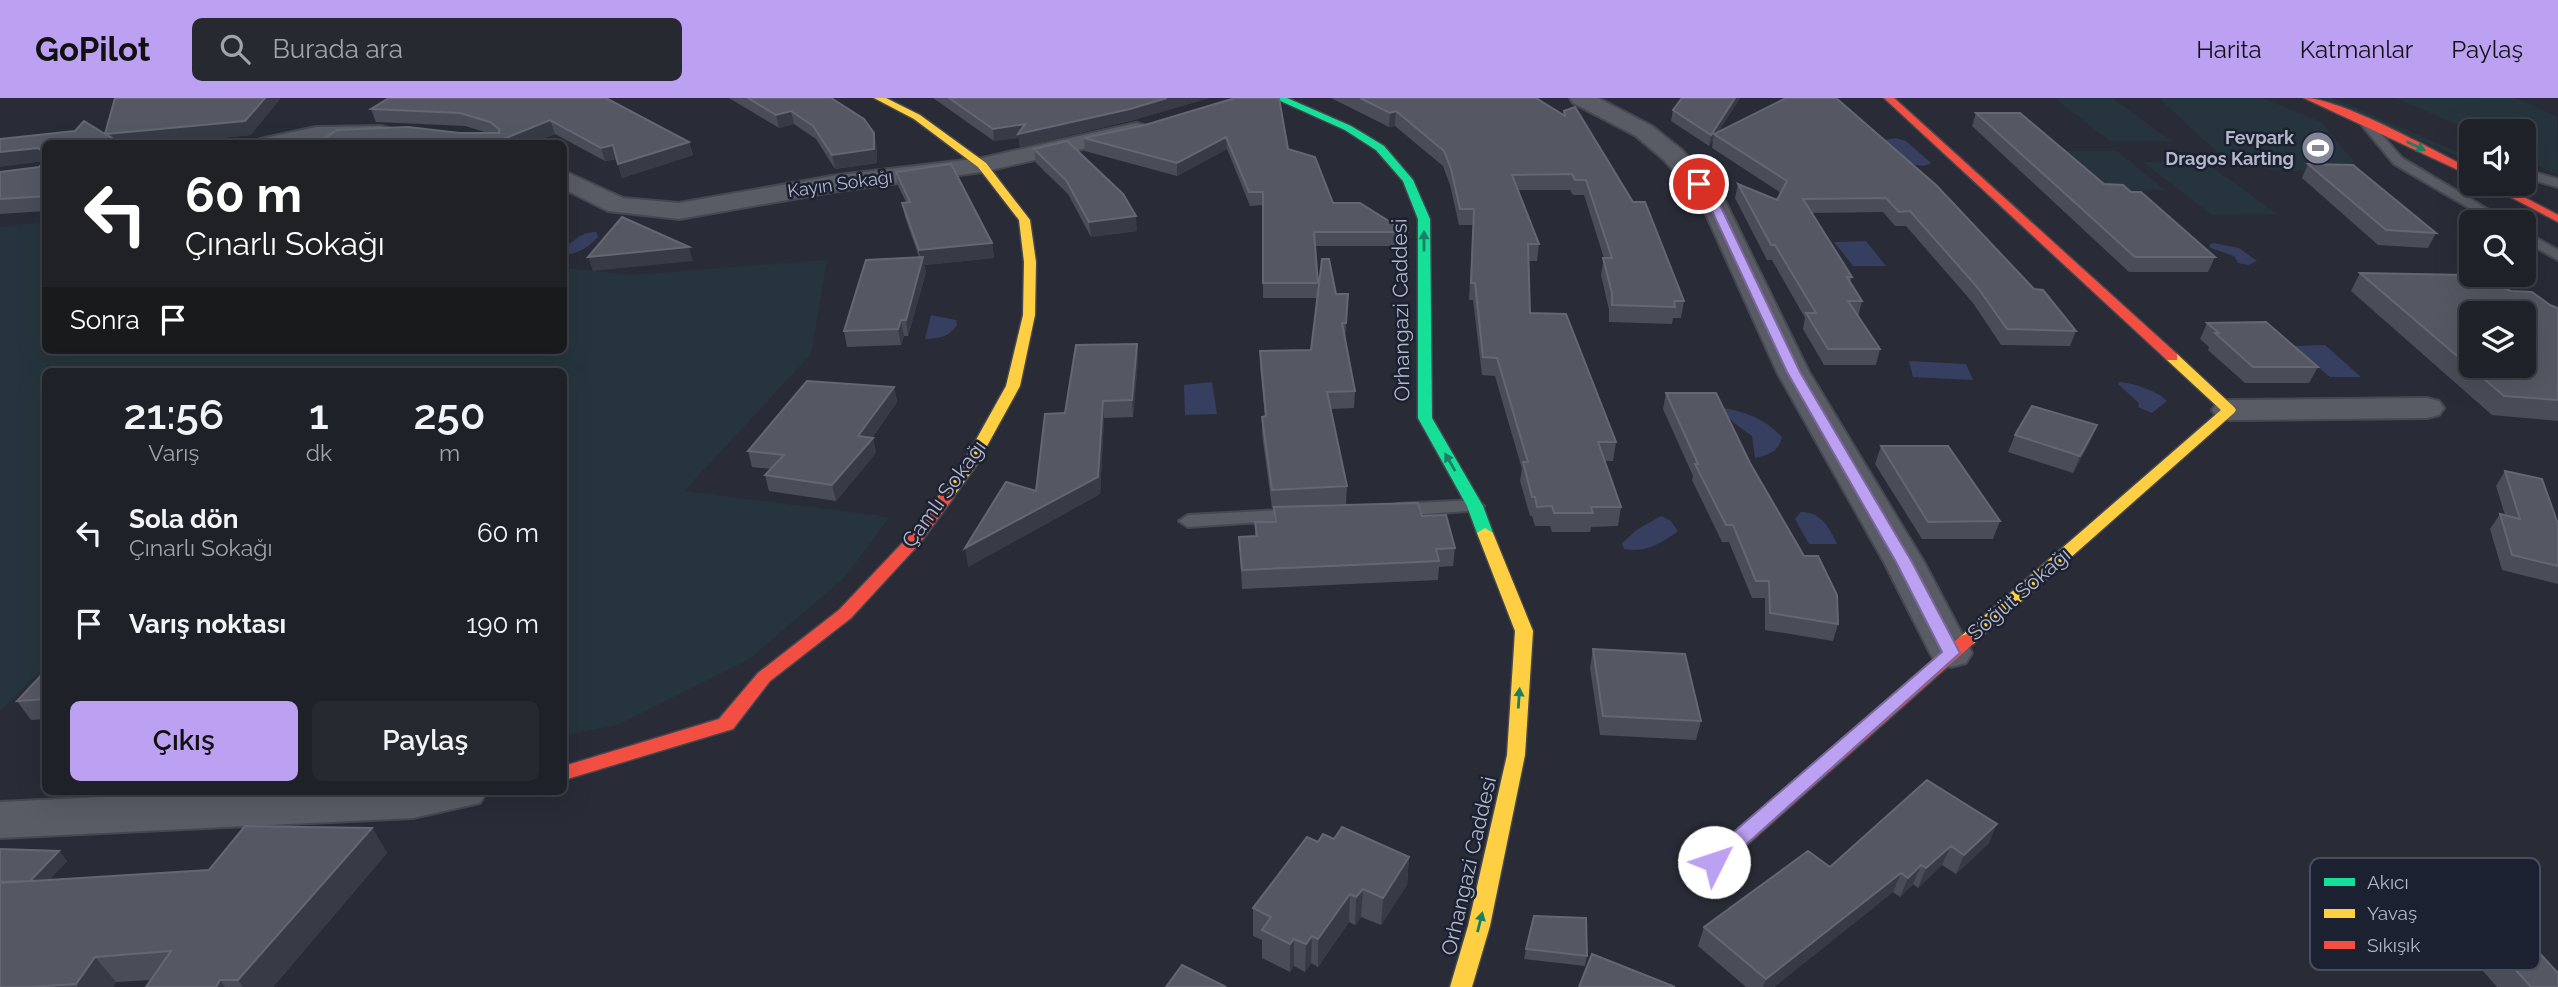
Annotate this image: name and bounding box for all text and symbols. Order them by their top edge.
search box [192,18,682,81]
text: GoPilot [35,30,150,69]
icon: search [216,30,254,68]
text: Burada ara [272,34,403,64]
text: Harita [2196,35,2262,64]
text: Katmanlar [2300,35,2413,64]
text: Paylaş [2451,35,2523,64]
map controls [2459,119,2536,378]
button: sound [2459,119,2536,196]
place label: Fevpark Dragos Karting [2165,127,2295,169]
sports icon: Fevpark Dragos Karting [2299,129,2337,167]
one-way arrow [2406,140,2426,152]
pin [1669,154,1729,214]
icon: arrive [1680,165,1718,203]
text: 60 m [185,166,302,223]
street label: Kayın Sokağı [786,166,894,201]
icon: left [70,168,161,259]
button: search [2459,210,2536,287]
street label: Orhangazi Caddesi [1386,218,1415,402]
text: Çınarlı Sokağı [185,225,385,262]
one-way arrow [1418,230,1430,252]
icon: arrive [154,301,192,339]
button: layers [2459,301,2536,378]
text: Sonra [70,305,140,335]
text: 21:56 [123,390,224,439]
text: 1 [309,390,329,439]
text: 250 [414,390,486,439]
street label: Çamlı Sokağı [896,435,991,552]
text: Varış [148,439,199,466]
text: dk [306,439,332,466]
text: m [439,439,460,466]
one-way arrow [1444,452,1456,472]
text: Sola dön [129,504,238,534]
icon: left [70,514,108,552]
text: 60 m [477,518,539,548]
text: Çınarlı Sokağı [129,534,273,561]
street label: Söğüt Sokağı [1962,542,2075,645]
icon: arrive [70,605,108,643]
text: Varış noktası [129,609,286,639]
text: 190 m [466,609,539,639]
one-way arrow [1514,687,1525,709]
button: Çıkış [70,701,298,781]
button: Paylaş [312,701,539,781]
street label: Orhangazi Caddesi [1436,774,1501,958]
position arrow [1677,825,1751,899]
legend [2310,858,2540,970]
text: Akıcı [2367,871,2409,893]
text: Yavaş [2367,902,2417,924]
one-way arrow [1475,911,1486,933]
text: Sıkışık [2367,934,2420,956]

